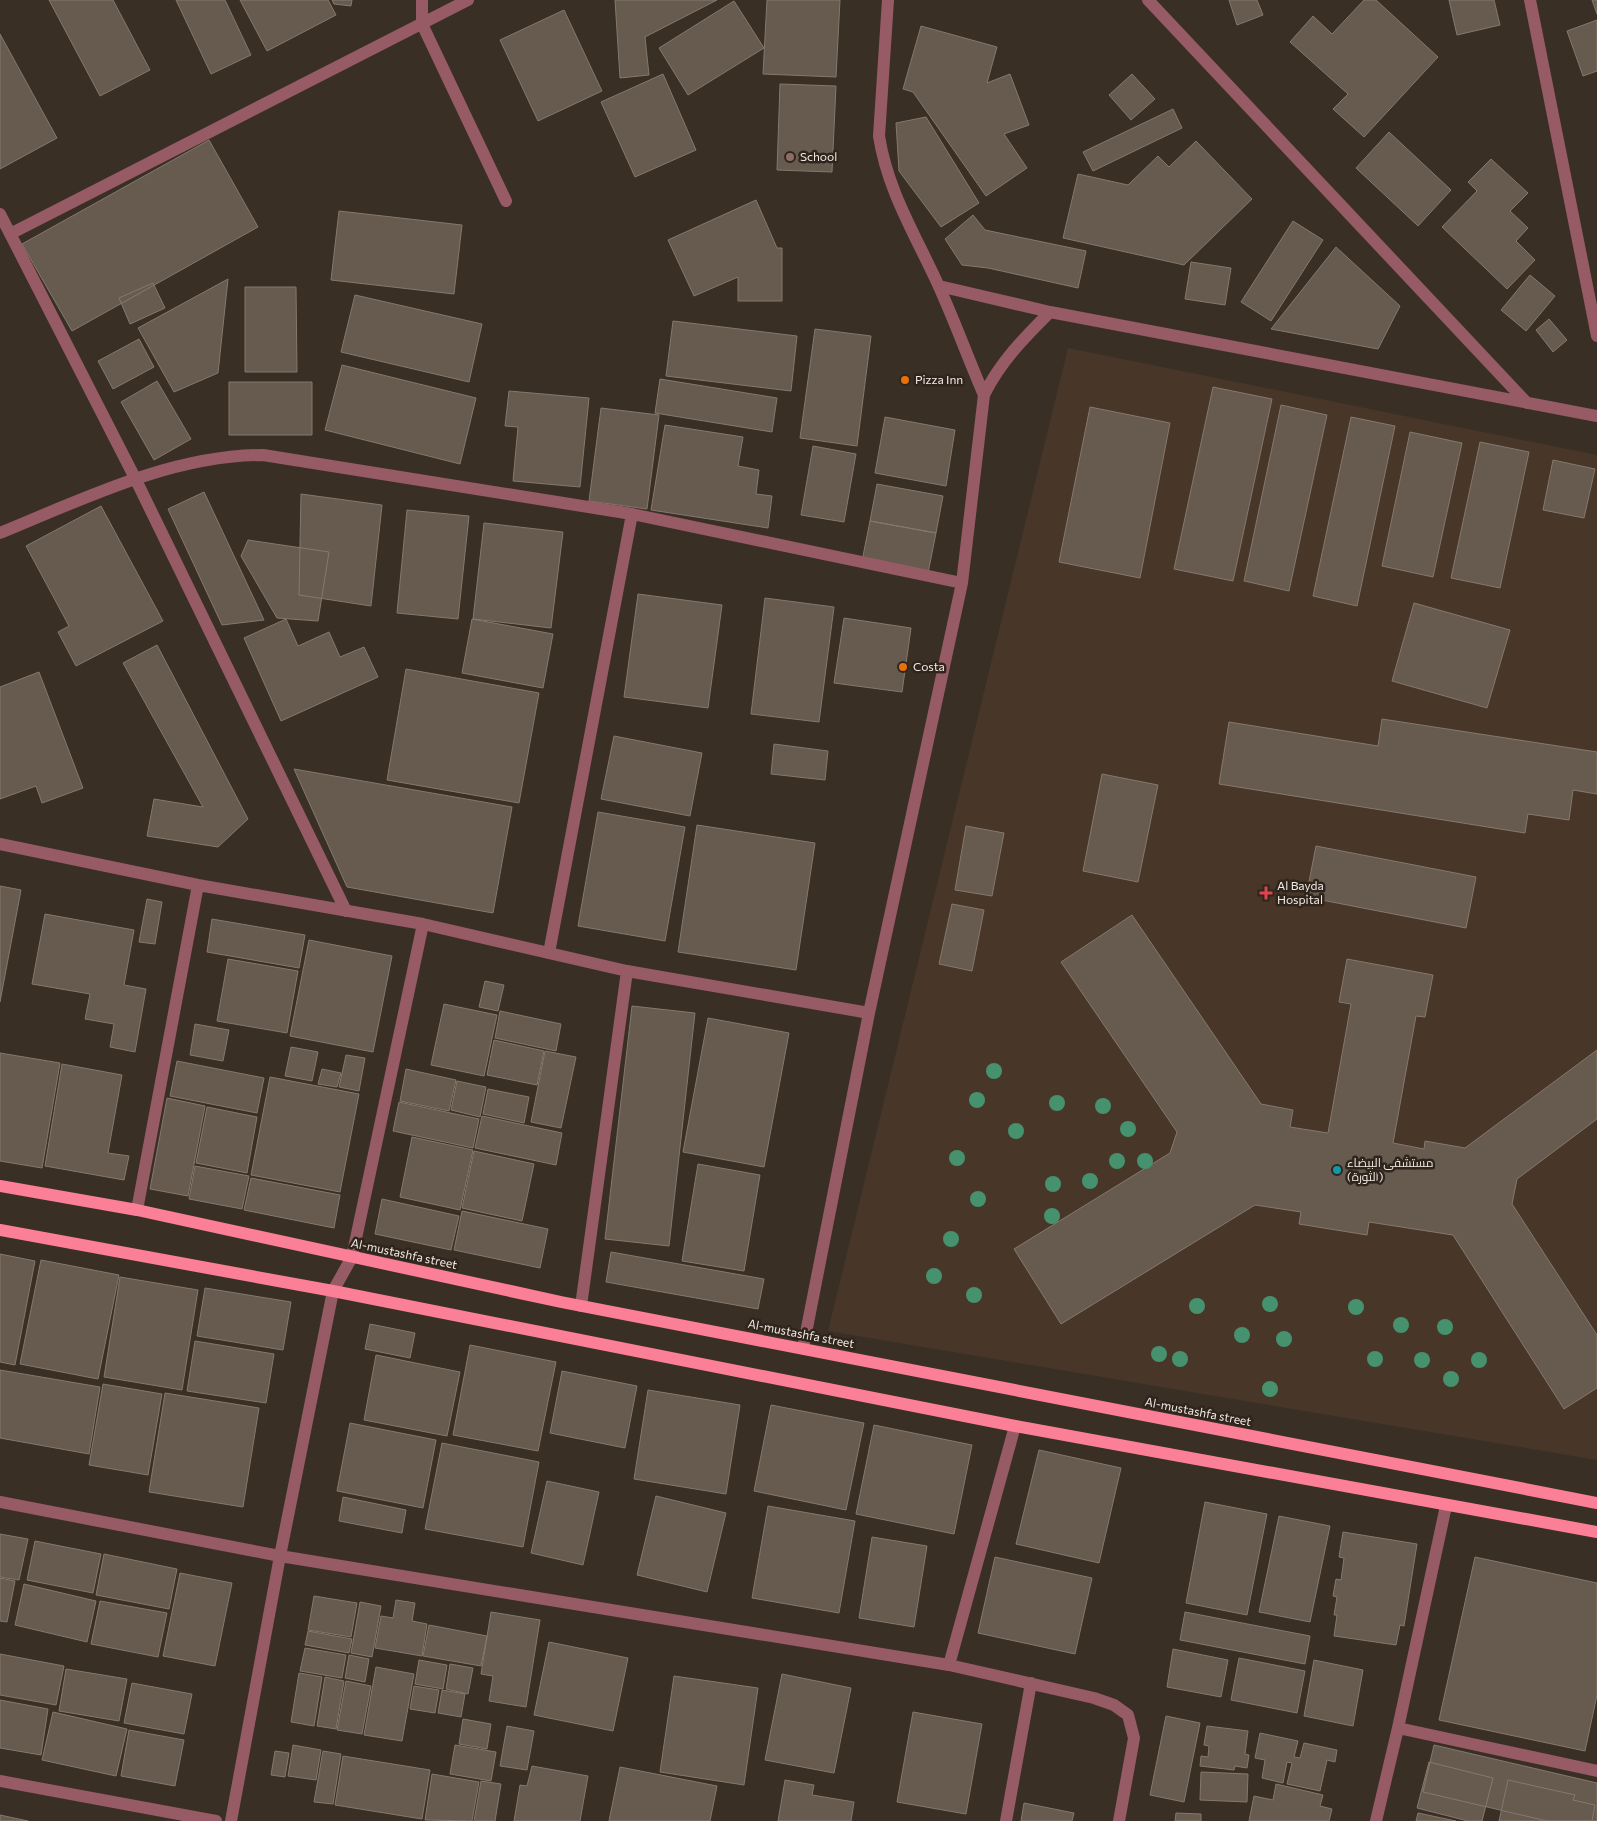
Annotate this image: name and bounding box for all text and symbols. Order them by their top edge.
place label: School [800,149,837,163]
marker: School [784,151,796,163]
place label: Pizza Inn [915,372,963,386]
marker: Pizza Inn [899,374,911,386]
place label: Costa [913,659,945,673]
marker: Costa [897,661,909,673]
place label: Al Bayda Hospital [1277,878,1324,906]
marker: Al Bayda Hospital [1259,886,1273,900]
place label: مستشفى البيضاء (الثورة) [1347,1155,1433,1184]
marker: مستشفى البيضاء (الثورة) [1331,1164,1343,1176]
street label: Al-mustashfa street [350,1235,459,1271]
street label: Al-mustashfa street [747,1316,856,1350]
street label: Al-mustashfa street [1144,1394,1253,1428]

